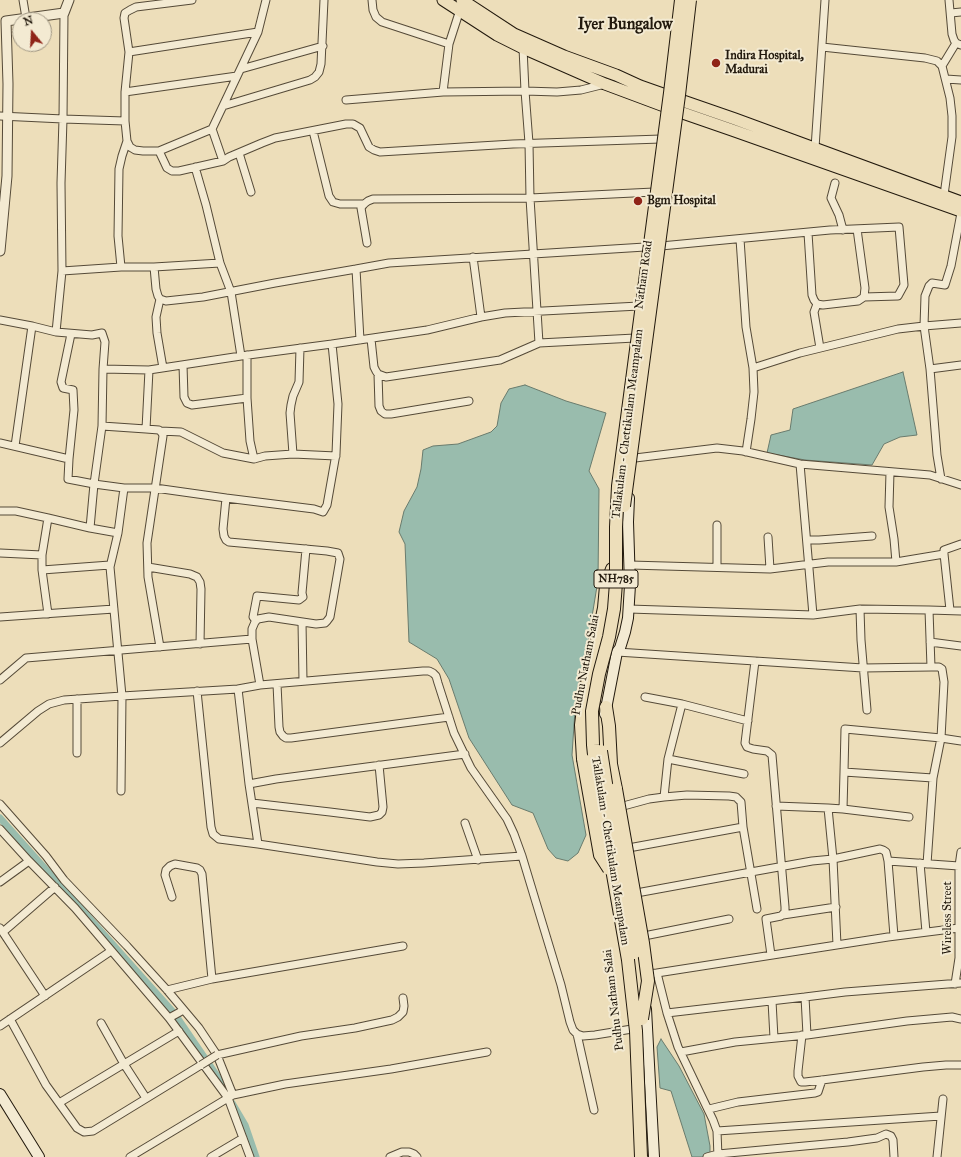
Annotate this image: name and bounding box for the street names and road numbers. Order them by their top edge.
street label: Natham Road [632,240,656,310]
street label: Tallakulam - Chettikulam Meampalam [609,328,647,520]
road number: NH785 [594,570,638,588]
street label: Pudhu Natham Salai [569,614,603,716]
street label: Tallakulam - Chettikulam Meampalam [588,756,632,946]
street label: Wireless Street [941,881,955,955]
street label: Pudhu Natham Salai [601,948,627,1052]

